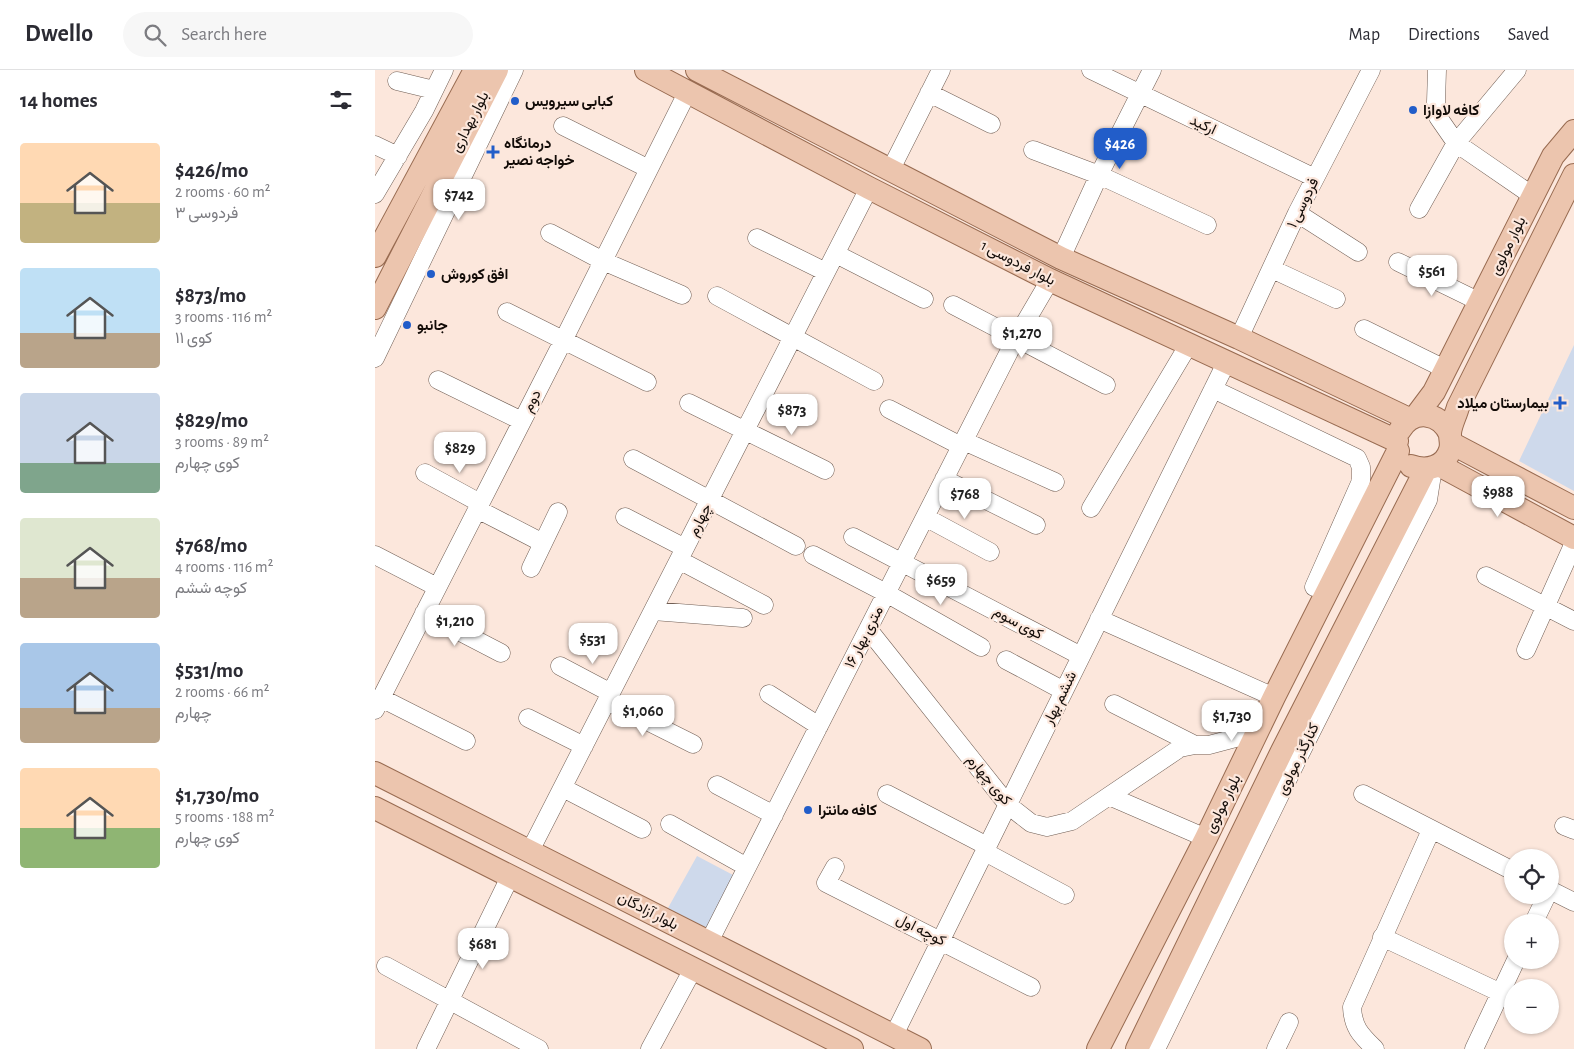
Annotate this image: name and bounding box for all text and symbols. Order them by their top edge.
search box [123,12,473,57]
icon: search [141,21,169,49]
text: Dwello [25,22,93,46]
text: Search here [181,25,267,44]
text: Map [1349,26,1380,44]
text: Directions [1408,26,1480,44]
text: Saved [1508,26,1549,44]
icon: filters [327,86,355,114]
street label: بلوار بهداری [448,89,493,156]
text: 14 homes [20,90,98,111]
place label: کبابی سیرویس [525,94,614,110]
marker: کبابی سیرویس [509,95,521,107]
place label: کافه لاوازا [1423,103,1479,119]
marker: کافه لاوازا [1407,104,1419,116]
street label: ارکید [1187,112,1219,138]
pin: $426 [1090,128,1150,170]
place label: درمانگاه خواجه نصیر [503,135,575,169]
text: $426 [1105,136,1135,152]
marker: درمانگاه خواجه نصیر [486,145,500,159]
text: $426/mo [175,160,248,181]
icon: home [60,163,120,223]
street label: فردوسی ۱ [1284,175,1323,231]
pin: $742 [429,178,489,221]
text: 2 rooms · 60 m² [175,184,270,200]
text: $742 [444,187,474,203]
text: فردوسی ۳ [175,205,238,221]
street label: بلوار مولوی [1487,214,1530,279]
street label: بلوار فردوسی 1 [977,238,1058,290]
pin: $561 [1402,254,1462,297]
text: $561 [1418,263,1446,279]
place label: افق کوروش [441,267,508,283]
marker: افق کوروش [425,268,437,280]
text: $873/mo [175,285,246,306]
icon: home [60,288,120,348]
text: 3 rooms · 116 m² [175,309,272,325]
pin: $1,270 [981,316,1063,359]
place label: جانبو [417,318,448,334]
marker: جانبو [401,319,413,331]
text: $1,270 [1002,325,1042,341]
text: کوی ۱۱ [175,330,212,346]
street label: دوم [520,387,546,415]
pin: $873 [762,394,822,436]
place label: بیمارستان میلاد [1457,396,1549,412]
marker: بیمارستان میلاد [1553,396,1567,410]
text: $873 [778,402,806,418]
text: $829/mo [175,410,248,431]
icon: home [60,413,120,473]
pin: $829 [430,432,490,474]
text: 3 rooms · 89 m² [175,434,269,450]
text: $829 [445,440,475,456]
text: کوی چهارم [175,455,240,471]
pin: $988 [1468,476,1528,518]
pin: $768 [935,478,995,520]
text: $988 [1483,484,1513,500]
text: $768 [950,486,980,502]
street label: چهارم [686,501,716,540]
text: $768/mo [175,535,247,556]
icon: home [60,538,120,598]
text: 4 rooms · 116 m² [175,559,273,575]
pin: $659 [911,564,971,606]
text: $659 [926,572,956,588]
text: کوچه ششم [175,580,247,596]
pin: $1,210 [414,604,496,647]
street label: ۱۶ متری بهار [842,604,888,671]
street label: کوی سوم [990,604,1046,644]
text: $1,210 [436,613,474,629]
pin: $531 [563,622,623,665]
text: $531 [580,631,606,647]
text: $531/mo [175,660,243,681]
icon: home [60,663,120,723]
street label: ششم بهار [1040,669,1081,729]
text: 2 rooms · 66 m² [175,684,269,700]
pin: $1,060 [602,694,684,737]
pin: $1,730 [1191,700,1273,742]
text: $1,060 [622,703,664,719]
text: چهارم [175,705,212,721]
text: $1,730 [1213,708,1251,724]
street label: کنارگذر مولوی [1274,720,1324,798]
street label: کوی چهارم [962,752,1014,810]
street label: بلوار مولوی [1202,772,1245,837]
text: $1,730/mo [175,785,259,806]
icon: home [60,788,120,848]
place label: کافه مانترا [818,803,877,819]
marker: کافه مانترا [802,804,814,816]
text: 5 rooms · 188 m² [175,809,274,825]
text: کوی چهارم [175,830,240,846]
map controls [1504,849,1559,1034]
button: locate [1504,849,1559,904]
street label: بلوار آزادگان [615,888,681,934]
street label: کوچه اول [893,911,948,951]
button: + [1504,914,1559,969]
pin: $681 [453,928,513,970]
text: $681 [469,936,497,952]
button: − [1504,979,1559,1034]

